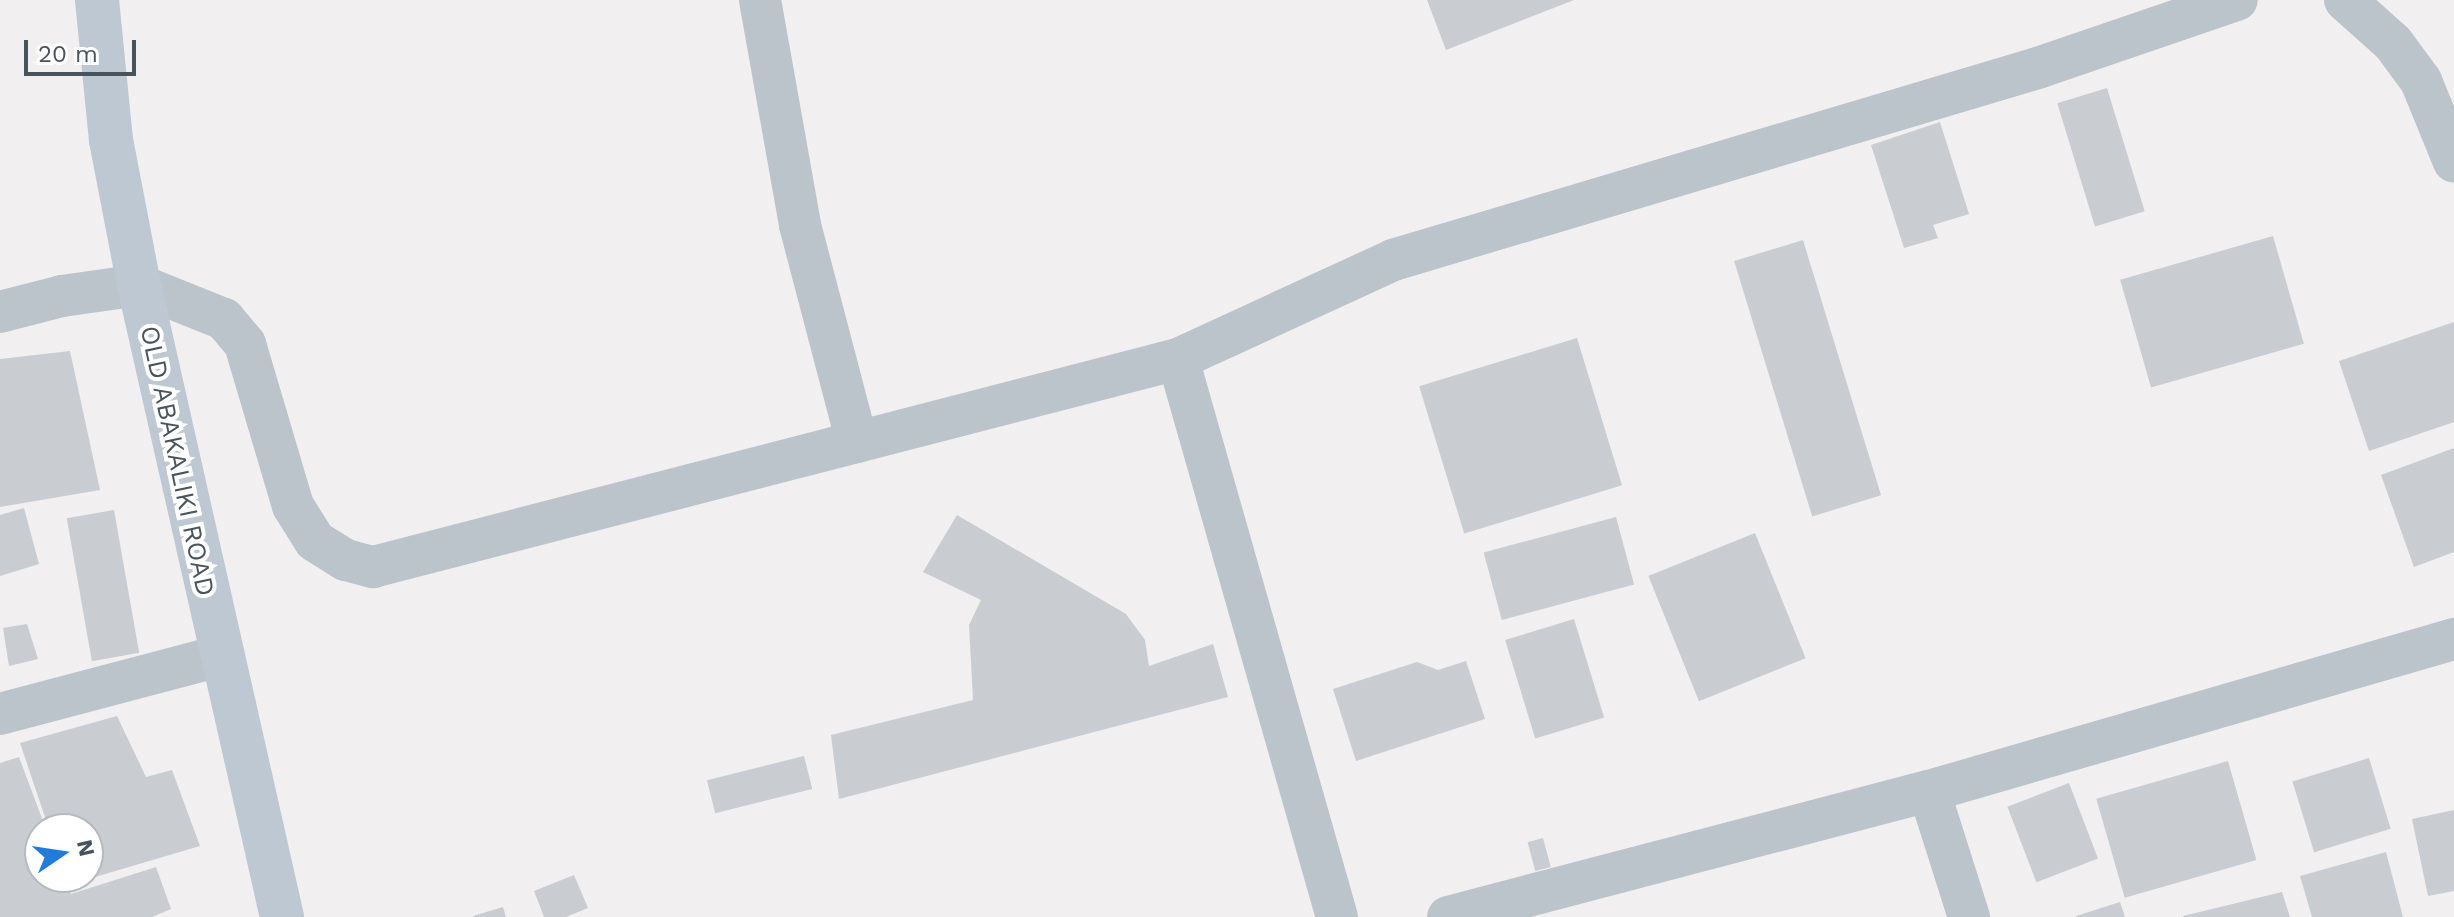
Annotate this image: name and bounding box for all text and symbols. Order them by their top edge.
scale bar [28,24,140,74]
text: 20 m [38,40,98,68]
street label: OLD ABAKALIKI ROAD [133,322,221,600]
north arrow [24,813,104,893]
text: N [72,837,100,859]

